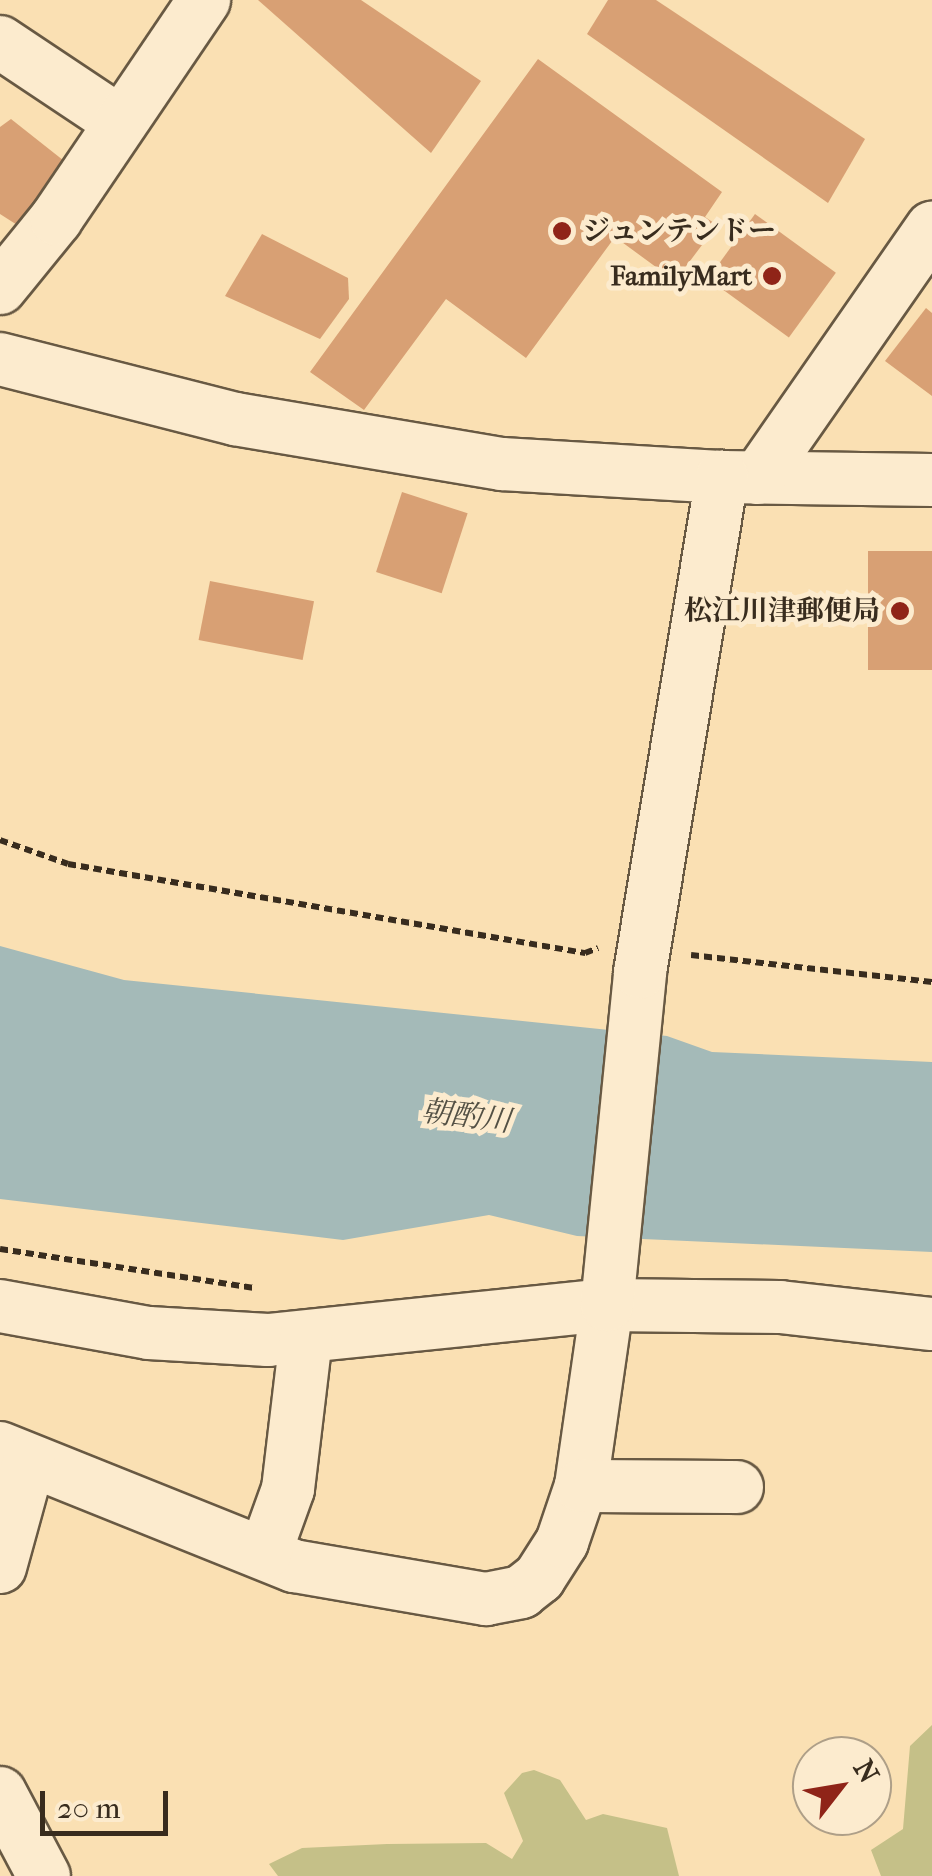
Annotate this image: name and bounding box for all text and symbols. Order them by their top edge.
place label: ジュンテンドー [582,214,778,248]
marker: ジュンテンドー [551,220,573,242]
place label: FamilyMart [610,259,752,293]
marker: FamilyMart [761,265,783,287]
place label: 松江川津郵便局 [684,594,880,628]
marker: 松江川津郵便局 [889,600,911,622]
water label: 朝酌川 [419,1094,513,1140]
north arrow [792,1736,892,1836]
text: N [847,1754,886,1789]
scale bar [45,1771,172,1833]
text: 20 m [57,1791,120,1826]

